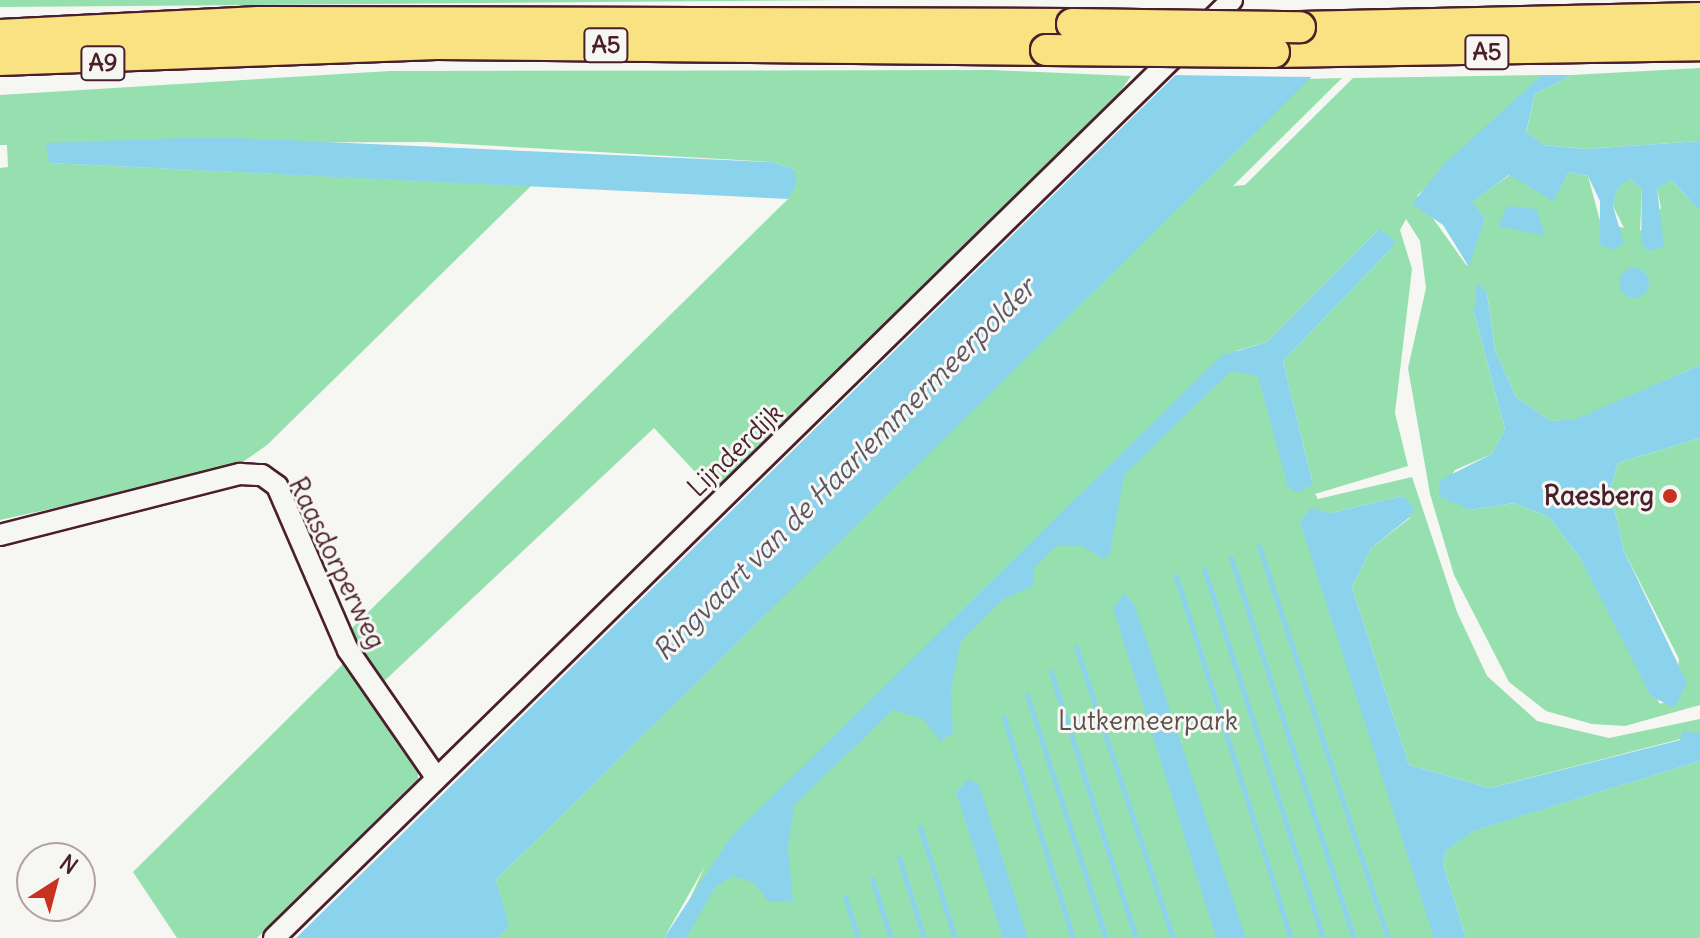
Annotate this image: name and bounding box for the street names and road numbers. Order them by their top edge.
road number: A5 [582,25,630,65]
road number: A5 [1463,32,1511,72]
road number: A9 [79,43,127,83]
street label: Lijnderdijk [681,397,789,503]
street label: Raasdorperweg [282,472,392,654]

